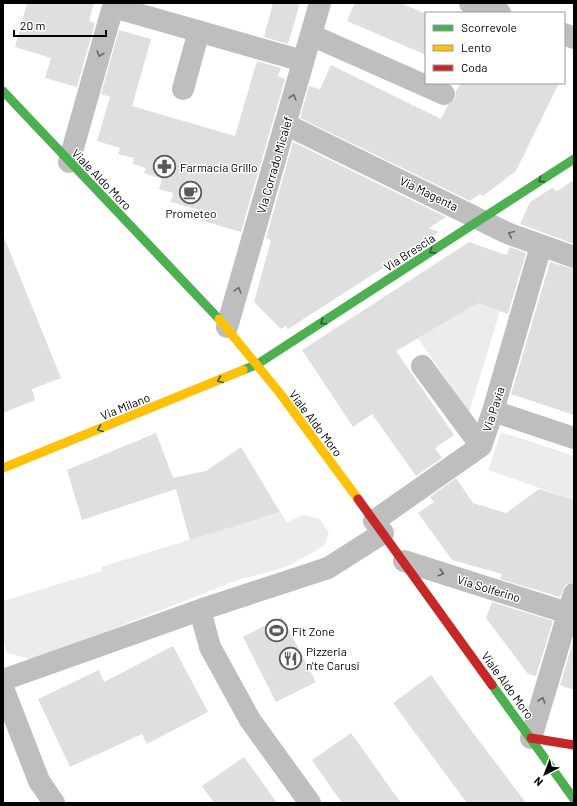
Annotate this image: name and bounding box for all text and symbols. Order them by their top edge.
scale bar [14,12,106,38]
legend [425,12,565,84]
text: 20 m [20,18,46,32]
text: Scorrevole [461,20,517,34]
text: Lento [461,40,491,54]
one-way arrow [96,51,104,57]
text: Coda [461,60,488,74]
one-way arrow [288,94,297,101]
street label: Via Corrado Micalef [253,115,295,215]
street label: Viale Aldo Moro [69,146,135,212]
pharmacy icon: Farmacia Grillo [151,154,177,180]
place label: Farmacia Grillo [180,160,258,174]
street label: Via Magenta [398,173,460,213]
one-way arrow [538,175,545,183]
cafe icon: Prometeo [178,179,204,205]
place label: Prometeo [165,206,217,220]
street label: Via Brescia [381,230,437,274]
one-way arrow [508,231,515,239]
one-way arrow [429,246,436,254]
one-way arrow [233,286,242,293]
one-way arrow [320,317,327,324]
one-way arrow [217,375,225,383]
street label: Via Pavia [479,385,507,433]
street label: Viale Aldo Moro [287,387,345,459]
street label: Via Milano [98,390,152,422]
one-way arrow [97,424,105,432]
one-way arrow [438,568,445,577]
street label: Via Solferino [456,572,522,604]
sports icon: Fit Zone [263,618,289,644]
place label: Fit Zone [292,624,335,638]
place label: Pizzeria n'te Carusi [306,644,360,672]
restaurant icon: Pizzeria n'te Carusi [277,645,303,671]
street label: Viale Aldo Moro [479,649,537,721]
one-way arrow [537,697,546,704]
north arrow [525,754,565,794]
text: N [531,775,545,789]

